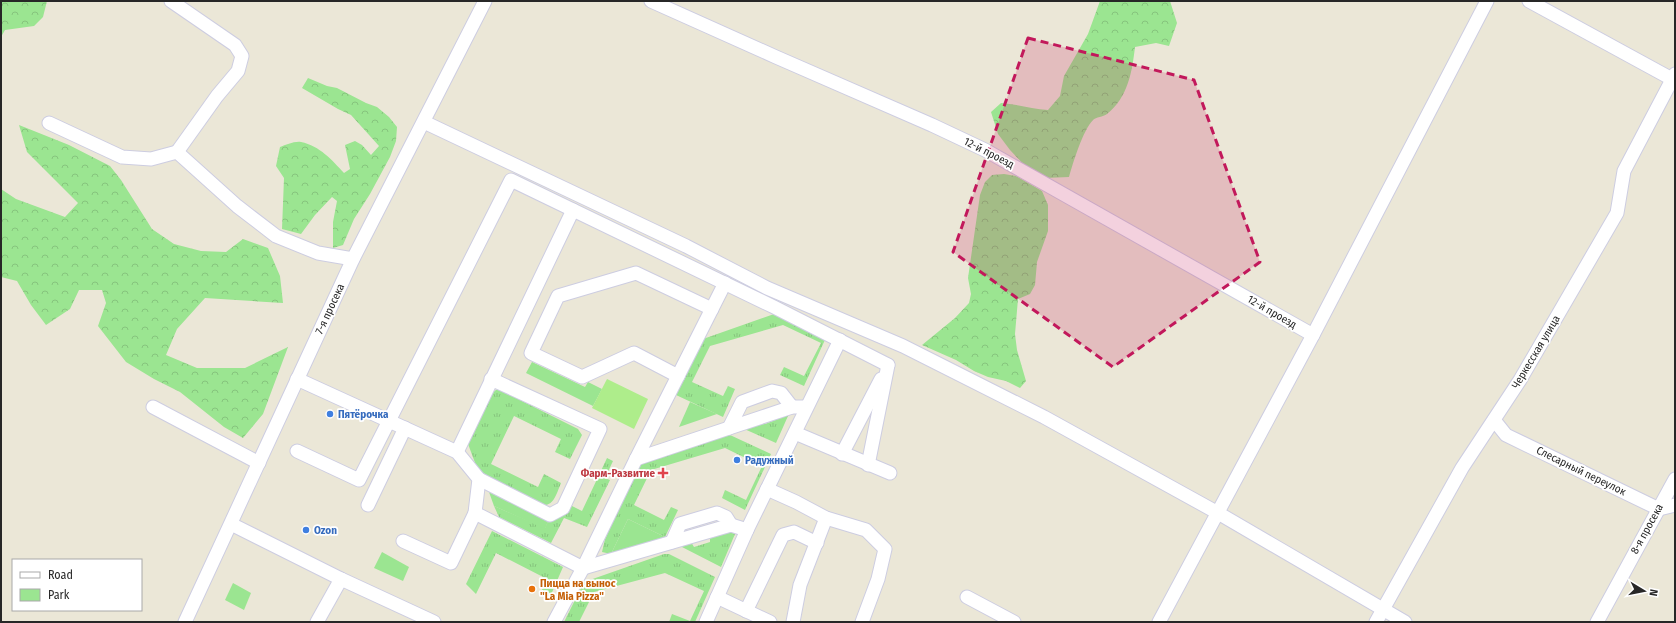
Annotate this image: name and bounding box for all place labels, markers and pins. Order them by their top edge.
place label: Пятёрочка [338,408,389,421]
marker: Пятёрочка [325,409,335,419]
place label: Радужный [745,454,794,467]
marker: Радужный [732,455,742,465]
place label: Фарм-Развитие [581,467,655,480]
marker: Фарм-Развитие [658,468,668,478]
place label: Ozon [314,524,337,537]
marker: Ozon [301,525,311,535]
place label: Пицца на вынос "La Mia Pizza" [540,577,616,603]
marker: Пицца на вынос "La Mia Pizza" [527,584,537,594]

